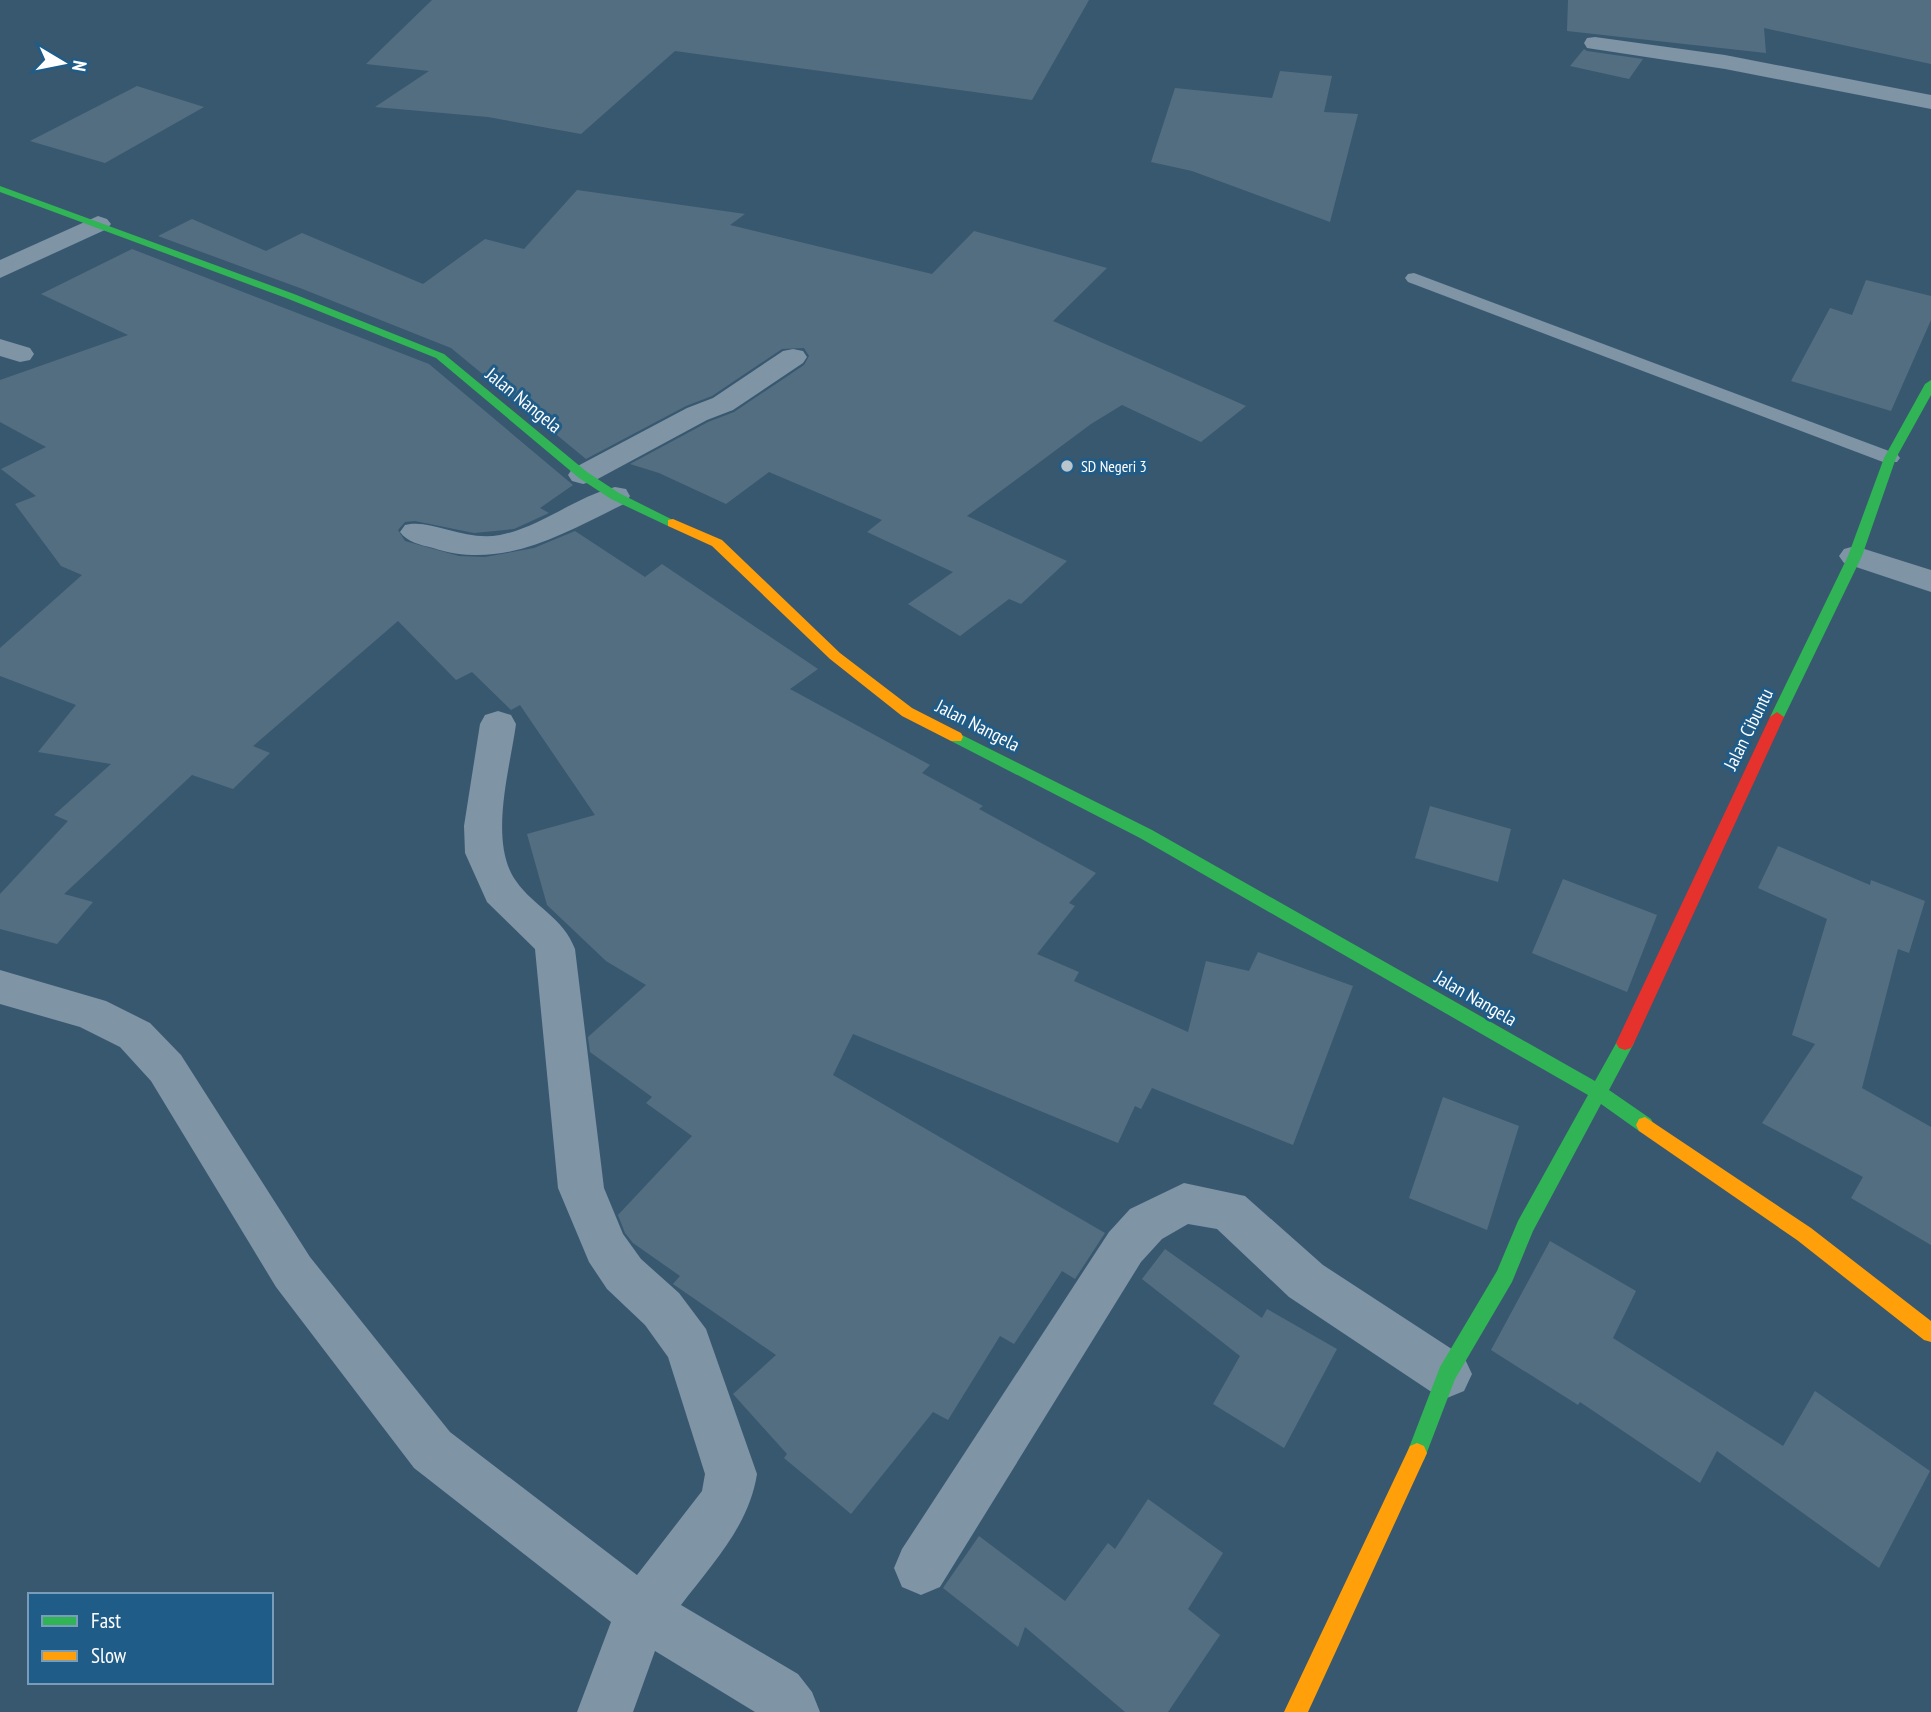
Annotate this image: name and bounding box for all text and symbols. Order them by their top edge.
north arrow [28,28,98,98]
text: N [67,59,92,73]
street label: Jalan Nangela [480,361,567,438]
place label: SD Negeri 3 [1081,456,1147,476]
marker: SD Negeri 3 [1059,458,1075,474]
street label: Jalan Cibuntu [1718,684,1778,775]
street label: Jalan Nangela [931,693,1024,756]
street label: Jalan Nangela [1430,964,1521,1031]
legend [28,1593,273,1684]
text: Fast [91,1607,121,1634]
text: Slow [91,1642,127,1669]

